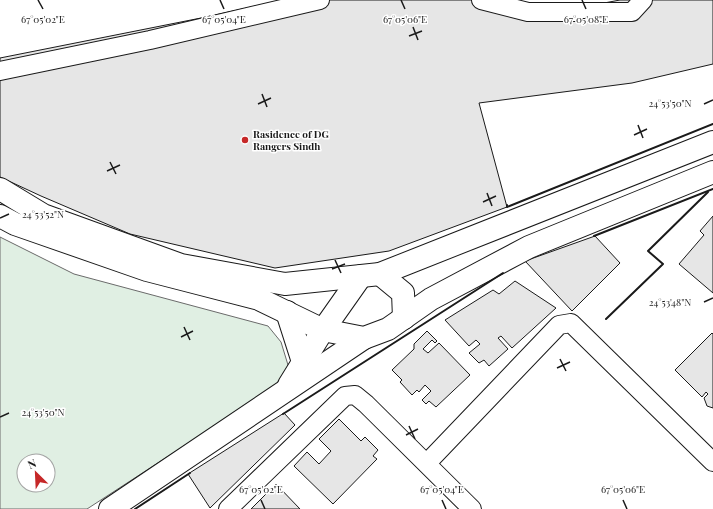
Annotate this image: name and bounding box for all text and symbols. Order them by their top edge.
text: 67°05'02"E [21,12,65,26]
text: 67°05'04"E [202,12,246,26]
text: 67°05'06"E [383,12,427,26]
text: 67°05'08"E [564,12,608,26]
text: 24°53'50"N [648,96,692,110]
place label: Rasidence of DG Rangers Sindh [253,127,330,153]
marker: Rasidence of DG Rangers Sindh [240,135,250,145]
text: 24°53'52"N [22,207,64,221]
text: 24°53'48"N [649,295,691,309]
text: 24°53'50"N [21,405,65,419]
north arrow [16,453,56,493]
text: N [25,455,38,472]
text: 67°05'02"E [239,482,283,496]
text: 67°05'04"E [420,482,464,496]
text: 67°05'06"E [601,482,645,496]

